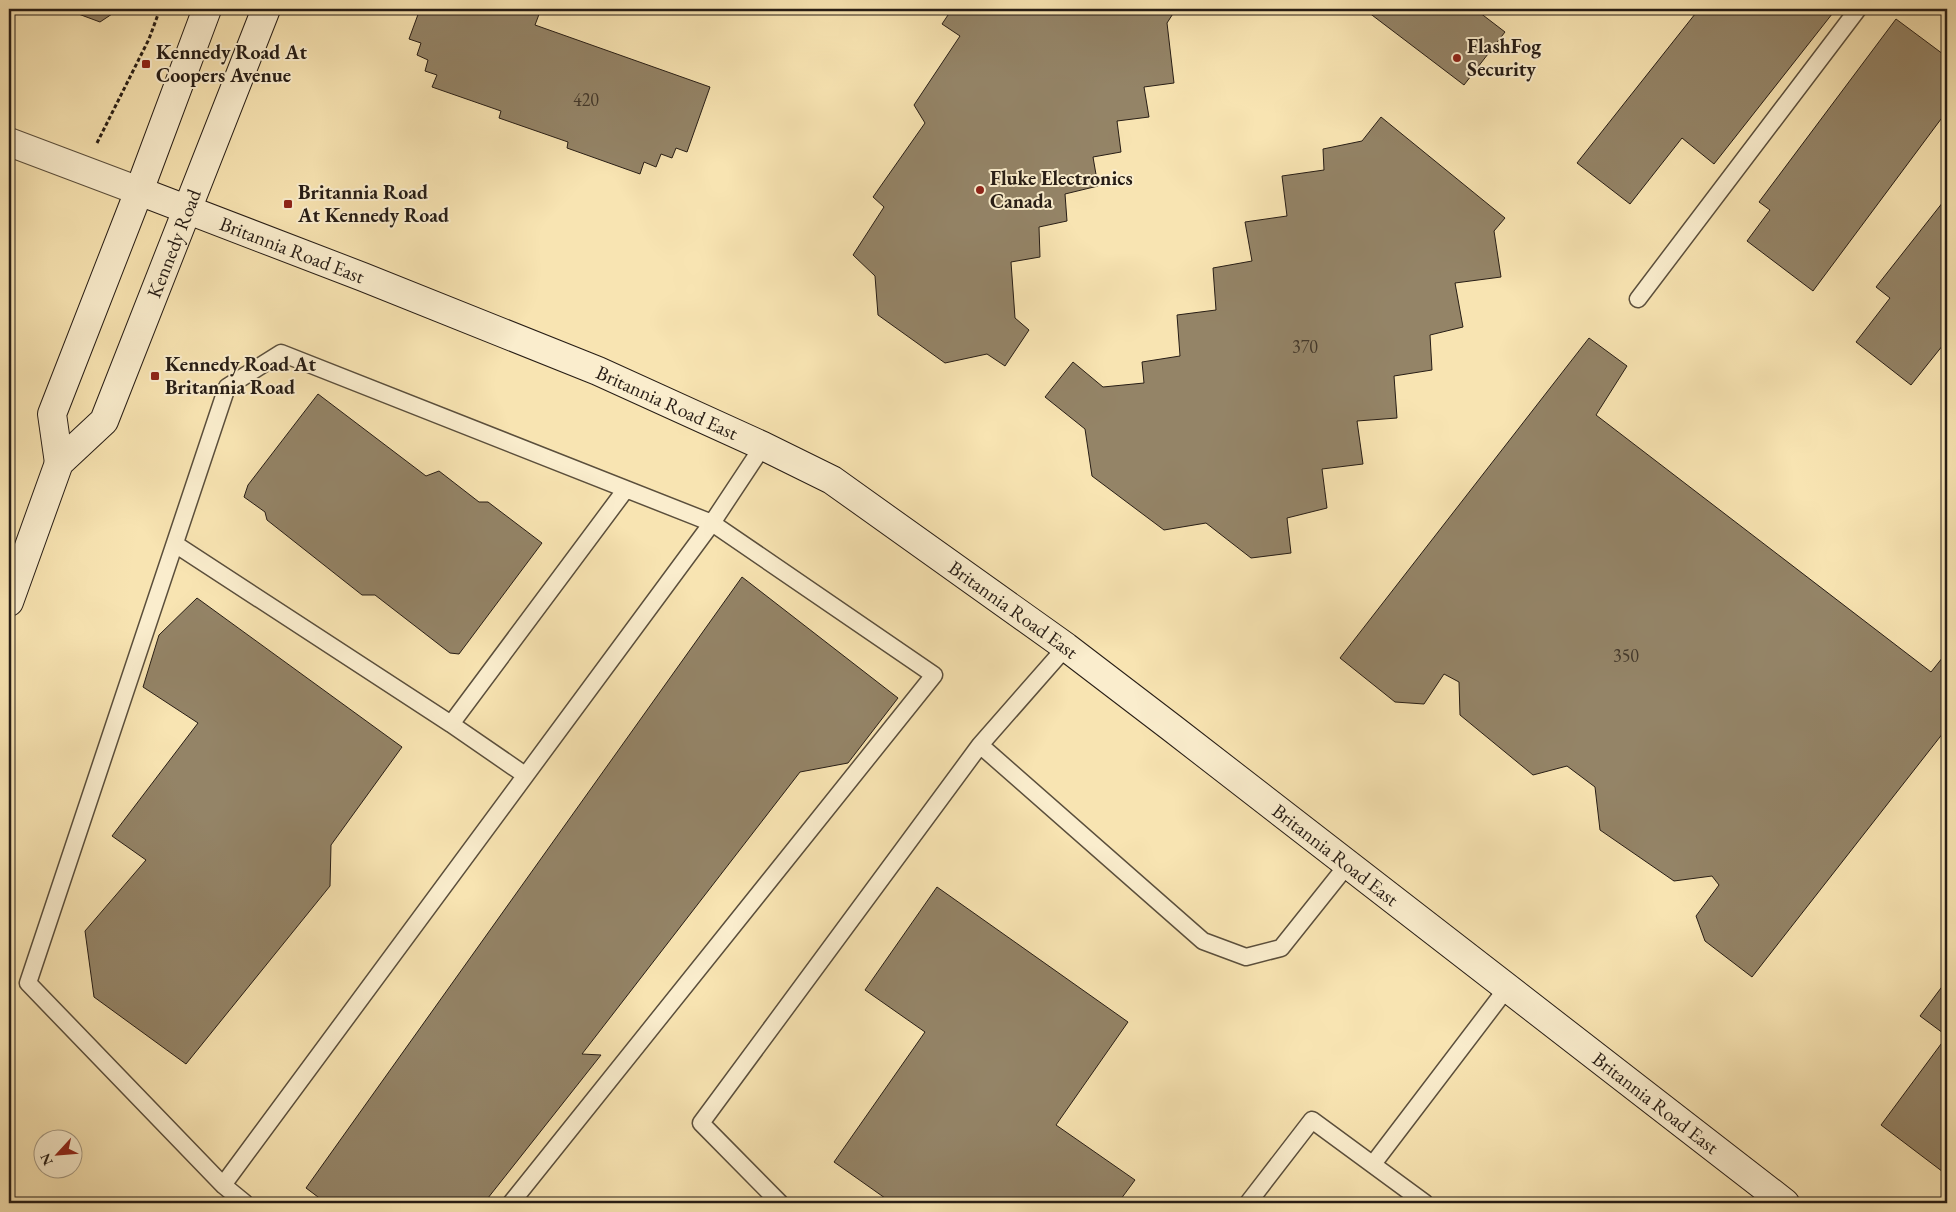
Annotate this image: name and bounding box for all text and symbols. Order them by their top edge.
place label: FlashFog Security [1467,33,1542,82]
place label: Kennedy Road At Coopers Avenue [156,39,307,88]
marker: FlashFog Security [1451,52,1463,64]
marker: Kennedy Road At Coopers Avenue [140,58,152,70]
house number: 420 [573,88,599,111]
place label: Fluke Electronics Canada [990,165,1133,214]
place label: Britannia Road At Kennedy Road [297,179,449,228]
street label: Kennedy Road [141,184,207,302]
marker: Fluke Electronics Canada [974,184,986,196]
marker: Britannia Road At Kennedy Road [282,198,294,210]
street label: Britannia Road East [216,210,369,290]
house number: 370 [1292,335,1318,358]
place label: Kennedy Road At Britannia Road [165,351,316,400]
street label: Britannia Road East [592,359,743,446]
marker: Kennedy Road At Britannia Road [149,370,161,382]
street label: Britannia Road East [944,554,1084,665]
house number: 350 [1613,644,1639,667]
street label: Britannia Road East [1267,798,1405,912]
street label: Britannia Road East [1587,1046,1725,1160]
north arrow [32,1130,82,1180]
text: N [35,1150,57,1169]

